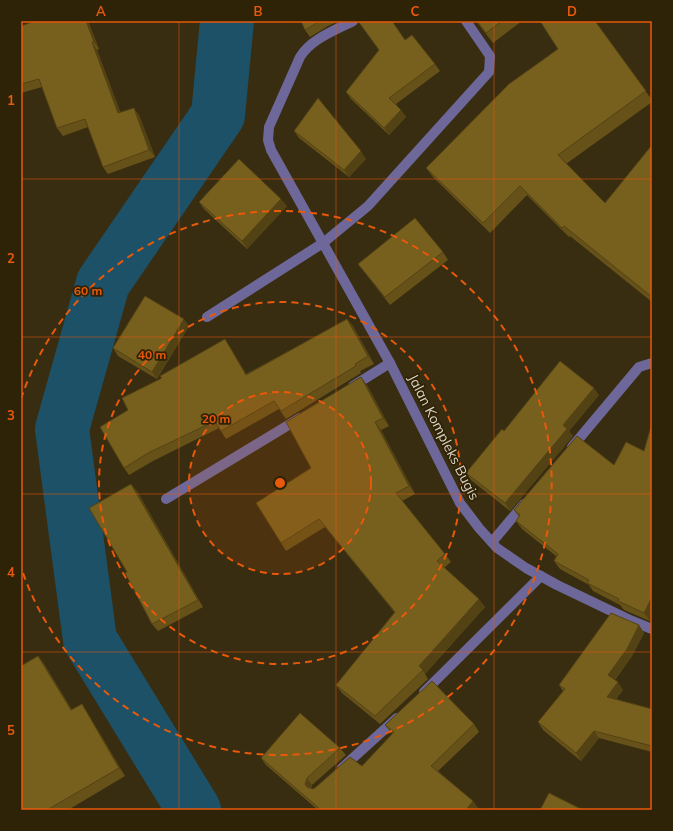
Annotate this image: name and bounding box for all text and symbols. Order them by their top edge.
text: A [96,3,106,19]
text: B [254,3,263,19]
text: C [411,3,420,19]
text: D [567,3,577,19]
text: 1 [7,92,15,108]
text: 2 [7,250,15,266]
text: 60 m [74,283,102,298]
text: 40 m [138,347,166,362]
street label: Jalan Kompleks Bugis [404,371,484,503]
text: 3 [7,407,15,423]
text: 20 m [202,411,230,426]
centre of rings [273,476,287,490]
text: 4 [7,564,15,580]
text: 5 [7,722,15,738]

